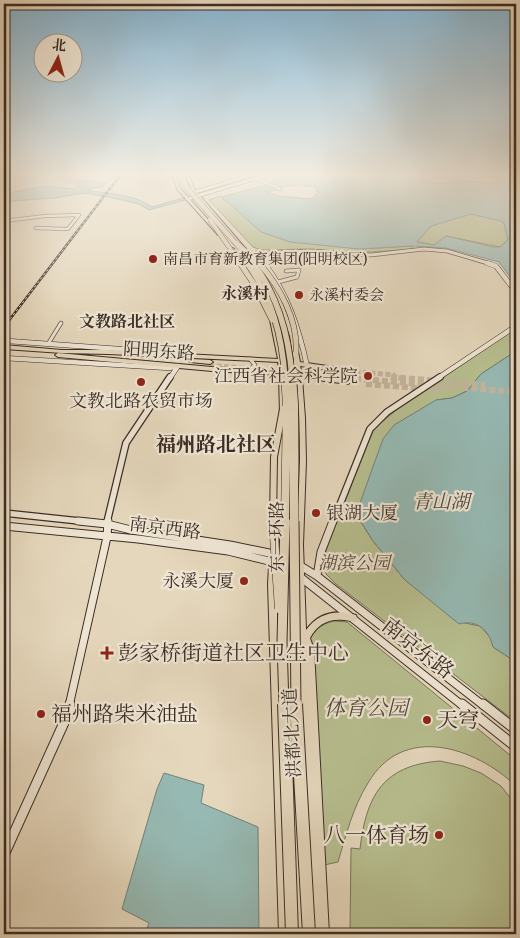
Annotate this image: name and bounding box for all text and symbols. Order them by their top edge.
north arrow [32,32,82,82]
text: 北 [51,34,67,56]
place label: 南昌市育新教育集团(阳明校区) [163,248,368,269]
marker: 南昌市育新教育集团(阳明校区) [147,253,159,265]
district label: 永溪村 [221,281,269,305]
place label: 永溪村委会 [309,284,384,305]
marker: 永溪村委会 [293,289,305,301]
district label: 文教路北社区 [79,309,175,333]
street label: 阳明东路 [122,335,196,366]
place label: 江西省社会科学院 [214,362,358,389]
marker: 江西省社会科学院 [362,370,374,382]
marker: 文教北路农贸市场 [135,376,147,388]
place label: 文教北路农贸市场 [69,387,213,414]
district label: 福州路北社区 [156,429,276,458]
water label: 青山湖 [412,487,472,515]
place label: 银湖大厦 [326,499,398,526]
street label: 东一环路 [263,501,290,573]
marker: 银湖大厦 [310,507,322,519]
street label: 南京西路 [128,510,202,545]
park label: 湖滨公园 [318,549,393,576]
place label: 永溪大厦 [162,567,234,594]
marker: 永溪大厦 [238,575,250,587]
street label: 南京东路 [376,610,461,686]
place label: 彭家桥街道社区卫生中心 [118,637,349,668]
marker: 彭家桥街道社区卫生中心 [100,646,114,660]
street label: 洪都北大道 [276,687,307,779]
park label: 体育公园 [324,692,411,723]
place label: 福州路柴米油盐 [51,698,198,729]
place label: 天穹 [437,704,479,735]
marker: 福州路柴米油盐 [35,708,47,720]
marker: 天穹 [421,714,433,726]
place label: 八一体育场 [324,819,429,850]
marker: 八一体育场 [433,829,445,841]

